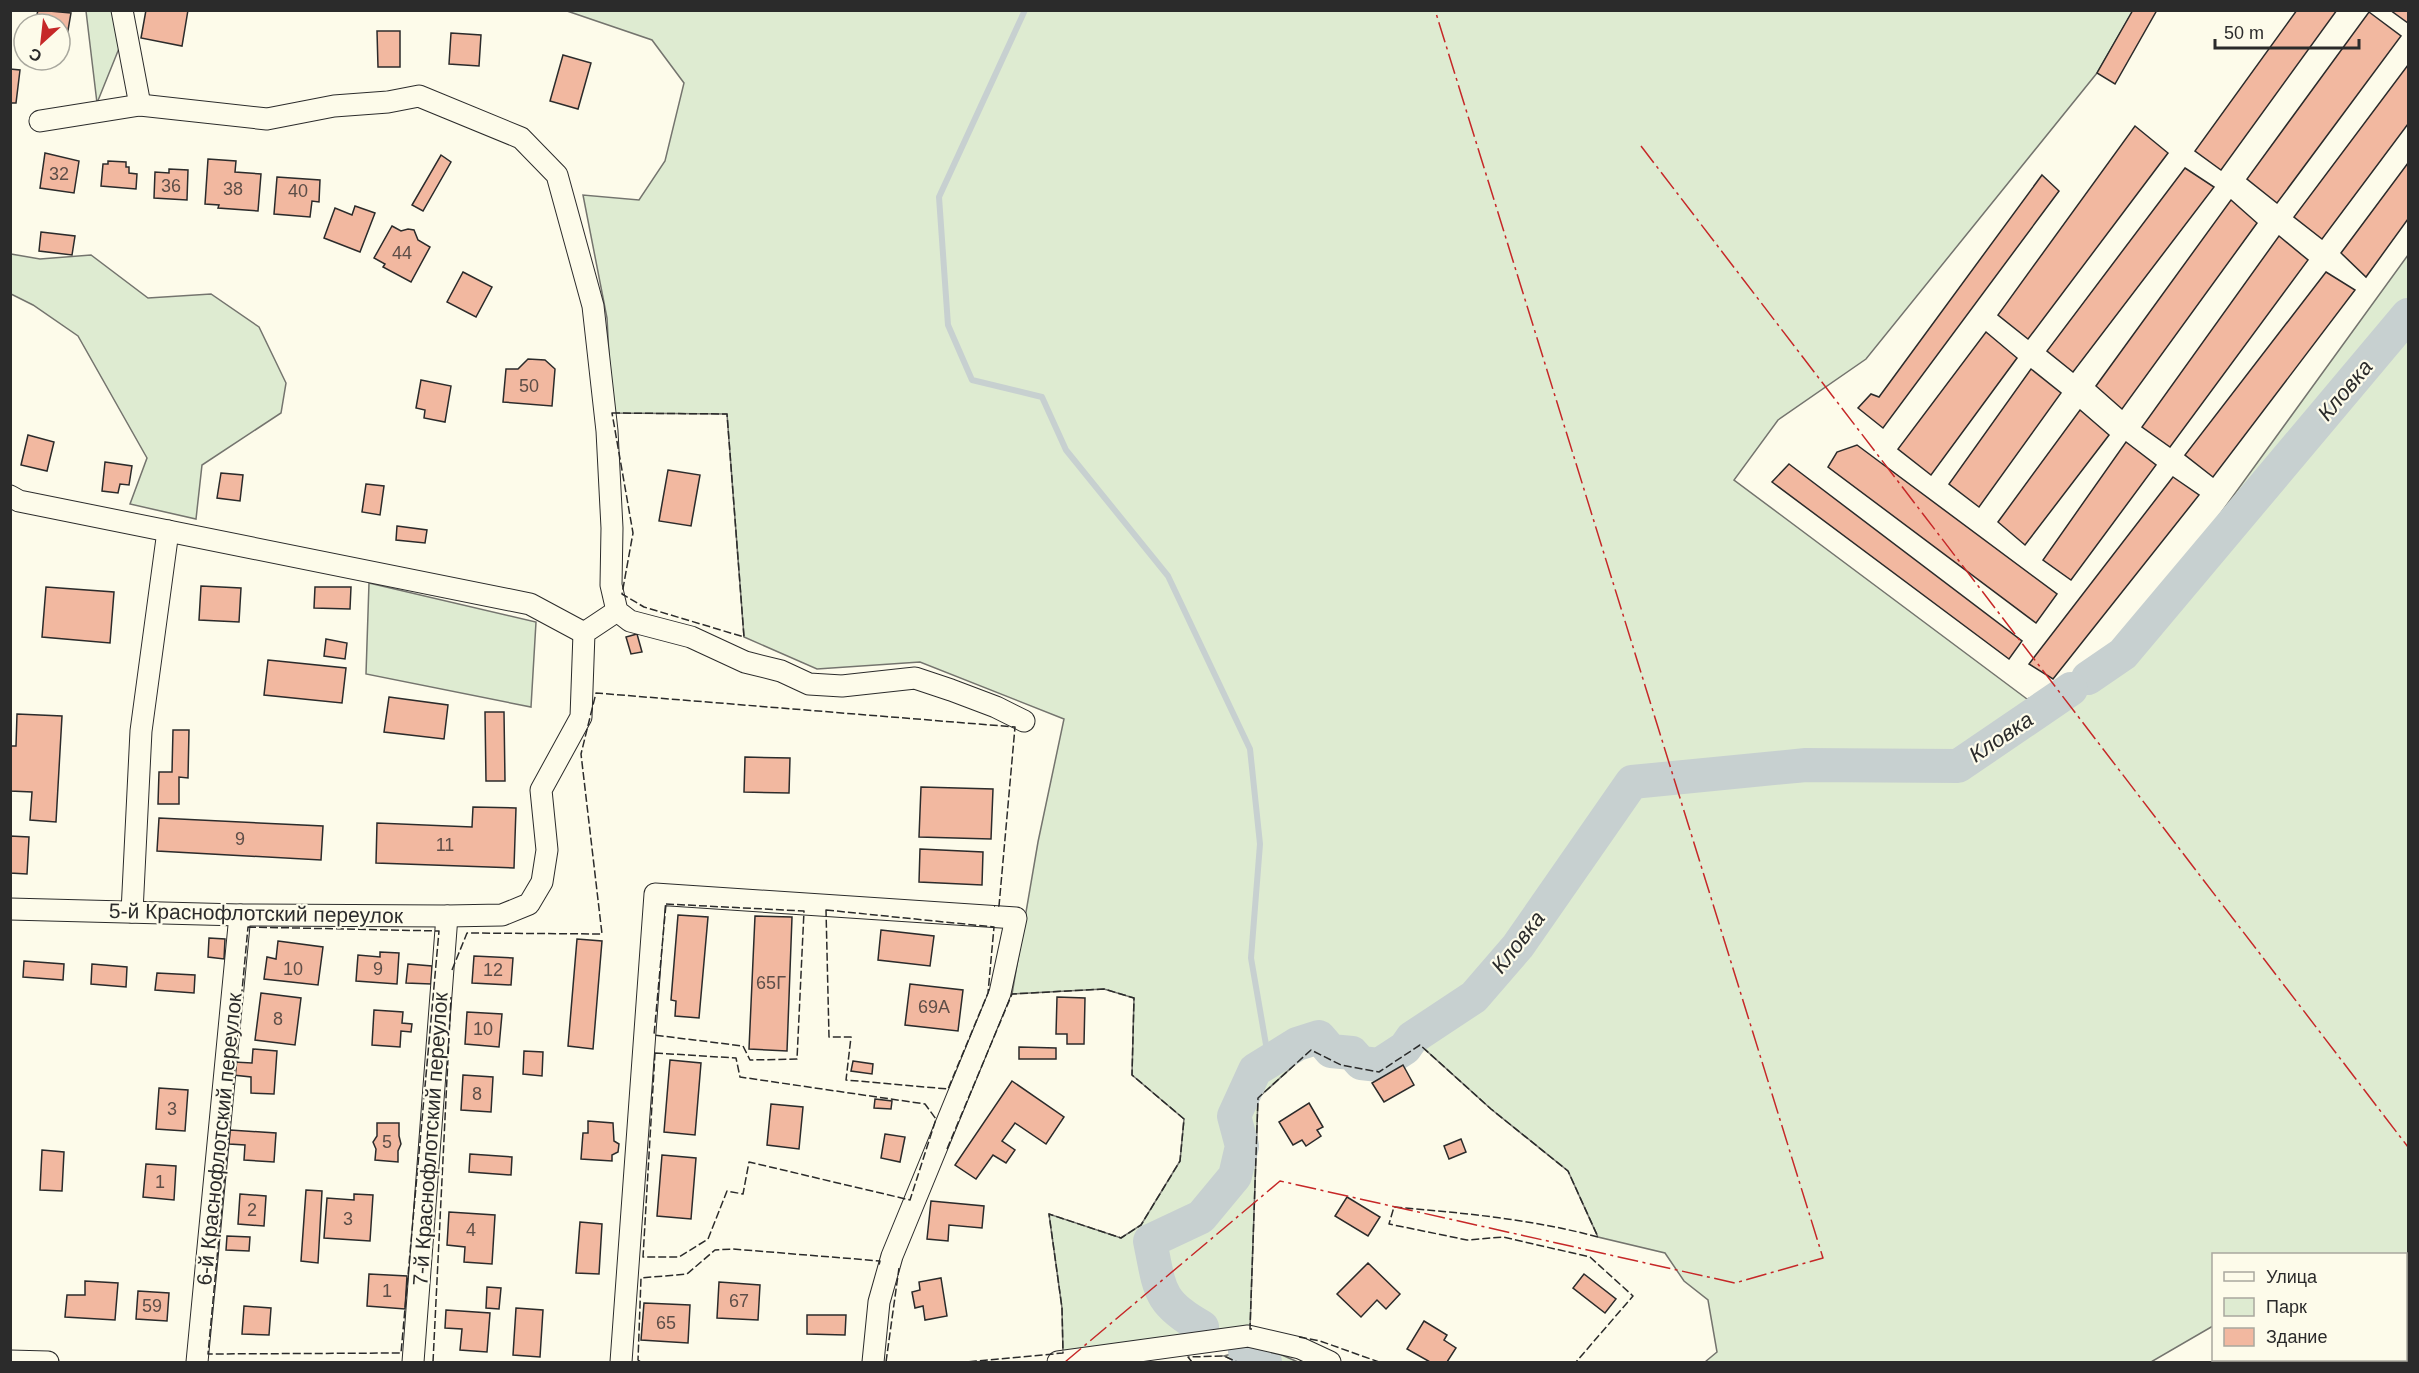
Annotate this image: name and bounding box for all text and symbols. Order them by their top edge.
north arrow [12,12,72,72]
scale bar [2215,12,2359,50]
text: 50 m [2224,23,2264,43]
text: С [26,45,44,65]
house number: 32 [49,164,69,184]
house number: 36 [161,176,181,196]
house number: 38 [223,179,243,199]
house number: 40 [288,181,308,201]
house number: 44 [392,243,412,263]
water label: Кловка [2312,354,2378,426]
house number: 50 [519,376,539,396]
water label: Кловка [1964,707,2038,767]
house number: 9 [235,829,245,849]
house number: 11 [436,835,454,855]
street label: 5-й Краснофлотский переулок [109,899,404,927]
water label: Кловка [1486,906,1550,978]
house number: 10 [283,959,303,979]
house number: 9 [373,959,383,979]
house number: 12 [483,960,503,980]
house number: 65Г [756,973,786,993]
street label: 6-й Краснофлотский переулок [192,991,246,1286]
street label: 7-й Краснофлотский переулок [408,991,452,1286]
house number: 69А [918,997,950,1017]
house number: 8 [273,1009,283,1029]
house number: 10 [473,1019,493,1039]
house number: 8 [472,1084,482,1104]
house number: 3 [167,1099,177,1119]
house number: 5 [382,1132,392,1152]
house number: 1 [155,1172,165,1192]
house number: 2 [247,1200,257,1220]
house number: 3 [343,1209,353,1229]
house number: 4 [466,1220,476,1240]
legend [2212,1253,2407,1361]
text: Улица [2266,1267,2318,1287]
house number: 1 [382,1281,392,1301]
house number: 67 [729,1291,749,1311]
house number: 59 [142,1296,162,1316]
text: Парк [2266,1297,2307,1317]
house number: 65 [656,1313,676,1333]
text: Здание [2266,1327,2327,1347]

